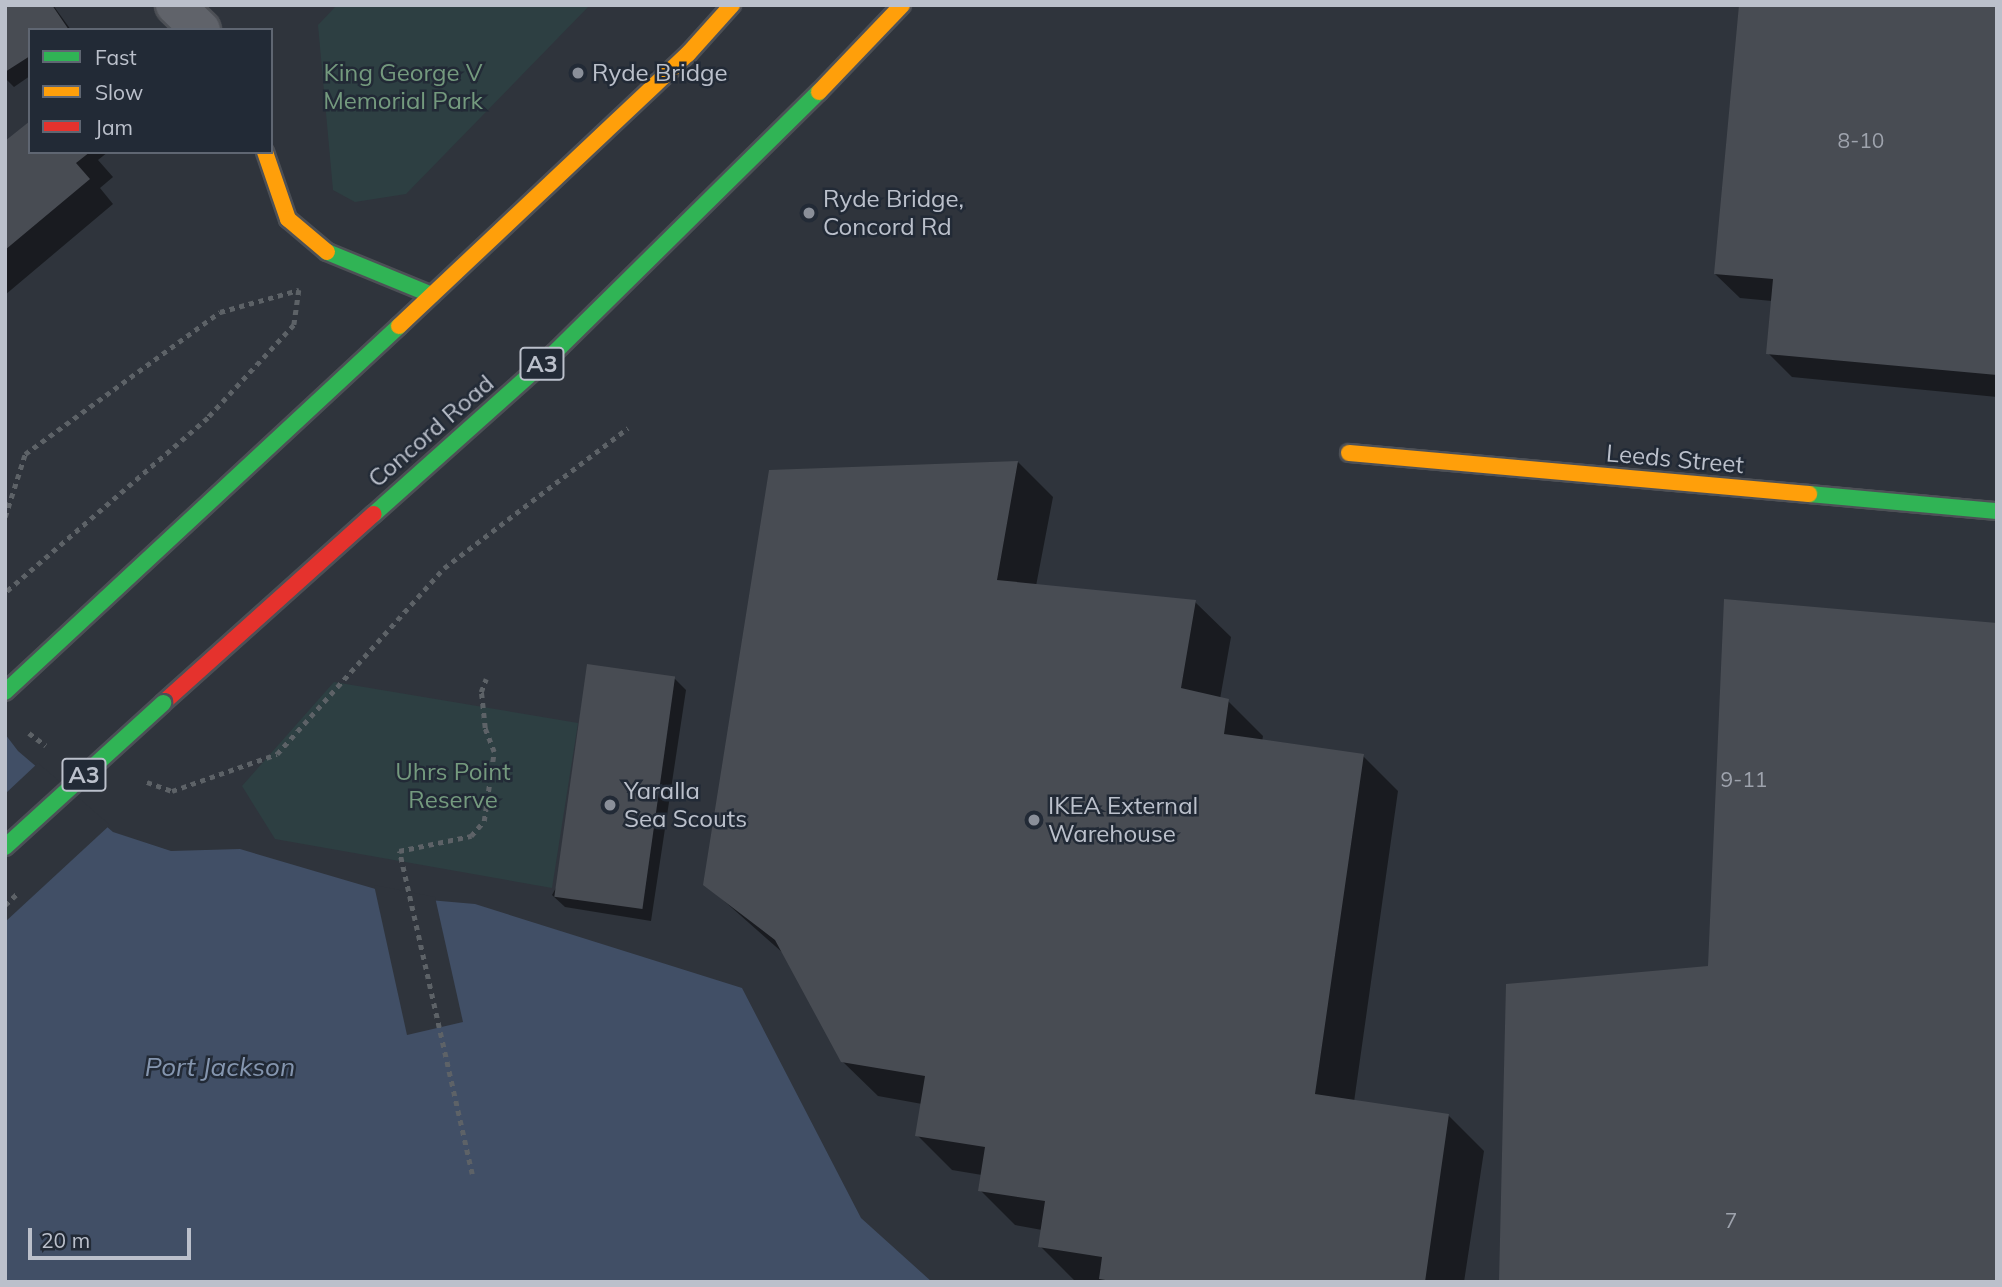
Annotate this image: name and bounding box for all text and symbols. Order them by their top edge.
legend [28,28,273,154]
text: Fast [95,44,137,70]
park label: King George V Memorial Park [323,59,483,115]
place label: Ryde Bridge [592,59,728,87]
marker: Ryde Bridge [570,65,586,81]
text: Slow [95,79,143,105]
text: Jam [95,114,133,140]
house number: 8-10 [1838,127,1884,153]
place label: Ryde Bridge, Concord Rd [823,185,964,241]
marker: Ryde Bridge, Concord Rd [801,205,817,221]
road number: A3 [519,344,565,384]
street label: Concord Road [362,369,500,493]
street label: Leeds Street [1605,439,1745,479]
road number: A3 [61,755,107,794]
park label: Uhrs Point Reserve [395,758,511,814]
house number: 9-11 [1721,766,1767,792]
place label: Yaralla Sea Scouts [624,777,747,833]
place label: IKEA External Warehouse [1048,792,1198,848]
marker: Yaralla Sea Scouts [602,797,618,813]
marker: IKEA External Warehouse [1026,812,1042,828]
water label: Port Jackson [145,1051,295,1083]
house number: 7 [1725,1207,1737,1233]
scale bar [32,1214,194,1258]
text: 20 m [41,1227,90,1253]

